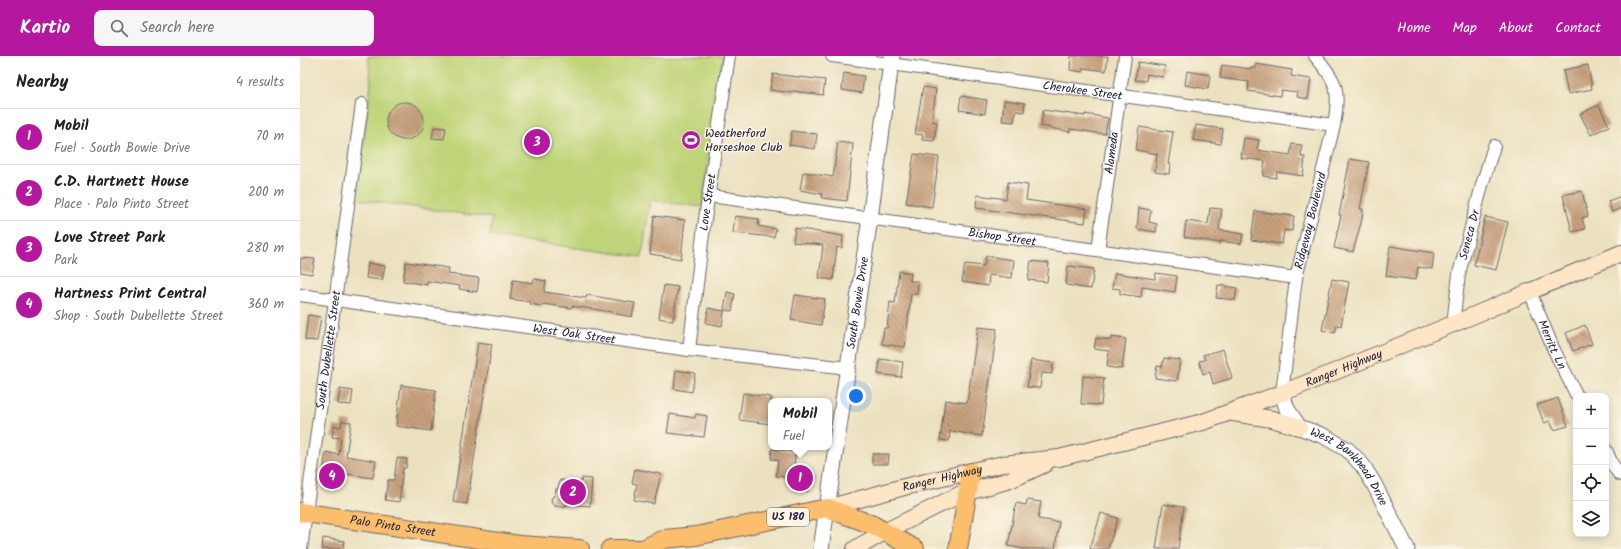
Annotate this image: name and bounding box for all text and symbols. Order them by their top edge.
search box [94,10,374,46]
text: Kartio [20,13,70,43]
text: Search here [140,16,214,40]
icon: search [108,17,130,39]
text: Home [1397,17,1431,39]
text: Map [1453,17,1477,39]
text: About [1499,17,1533,39]
text: Contact [1555,17,1601,39]
text: Nearby [16,69,68,96]
text: 4 results [236,72,284,93]
street label: Cherokee Street [1042,76,1124,105]
text: Mobil [54,114,89,138]
place label: Weatherford Horseshoe Club [705,124,783,157]
text: 1 [27,126,31,147]
text: 70 m [256,126,284,147]
pin: 3 [524,127,550,157]
sports icon: Weatherford Horseshoe Club [680,129,702,151]
street label: Alameda [1099,130,1124,175]
text: Fuel · South Bowie Drive [54,138,190,159]
street label: Ridgeway Boulevard [1289,169,1332,271]
text: C.D. Hartnett House [54,170,189,194]
street label: Love Street [694,172,721,232]
text: 2 [25,182,33,203]
text: 200 m [248,182,284,203]
text: Place · Palo Pinto Street [54,194,189,215]
street label: Seneca Dr [1454,207,1485,262]
street label: Bishop Street [967,223,1038,251]
text: Love Street Park [54,226,165,250]
text: 3 [25,238,33,259]
text: 280 m [247,238,284,259]
text: Park [54,250,78,271]
street label: South Bowie Drive [841,255,874,350]
text: Hartness Print Central [54,282,206,306]
street label: South Dubellette Street [311,289,346,411]
text: 4 [25,294,33,315]
text: 360 m [247,294,284,315]
text: Shop · South Dubellette Street [54,306,223,327]
street label: Merritt Ln [1533,317,1572,373]
street label: West Oak Street [532,319,617,349]
street label: Ranger Highway [1303,344,1385,392]
your location [846,386,866,406]
map controls [1573,393,1609,537]
button: + [1573,393,1609,429]
popup [768,398,832,450]
text: Mobil [783,402,817,426]
street label: West Bankhead Drive [1308,422,1393,510]
text: Fuel [783,426,805,447]
button: − [1573,429,1609,465]
street label: Ranger Highway [900,460,984,497]
pin: 4 [319,461,345,491]
pin: 1 [787,463,813,493]
button: locate [1573,465,1609,501]
pin: 2 [560,477,586,507]
button: layers [1573,501,1609,537]
road number: US 180 [767,508,809,526]
street label: Palo Pinto Street [349,510,438,542]

